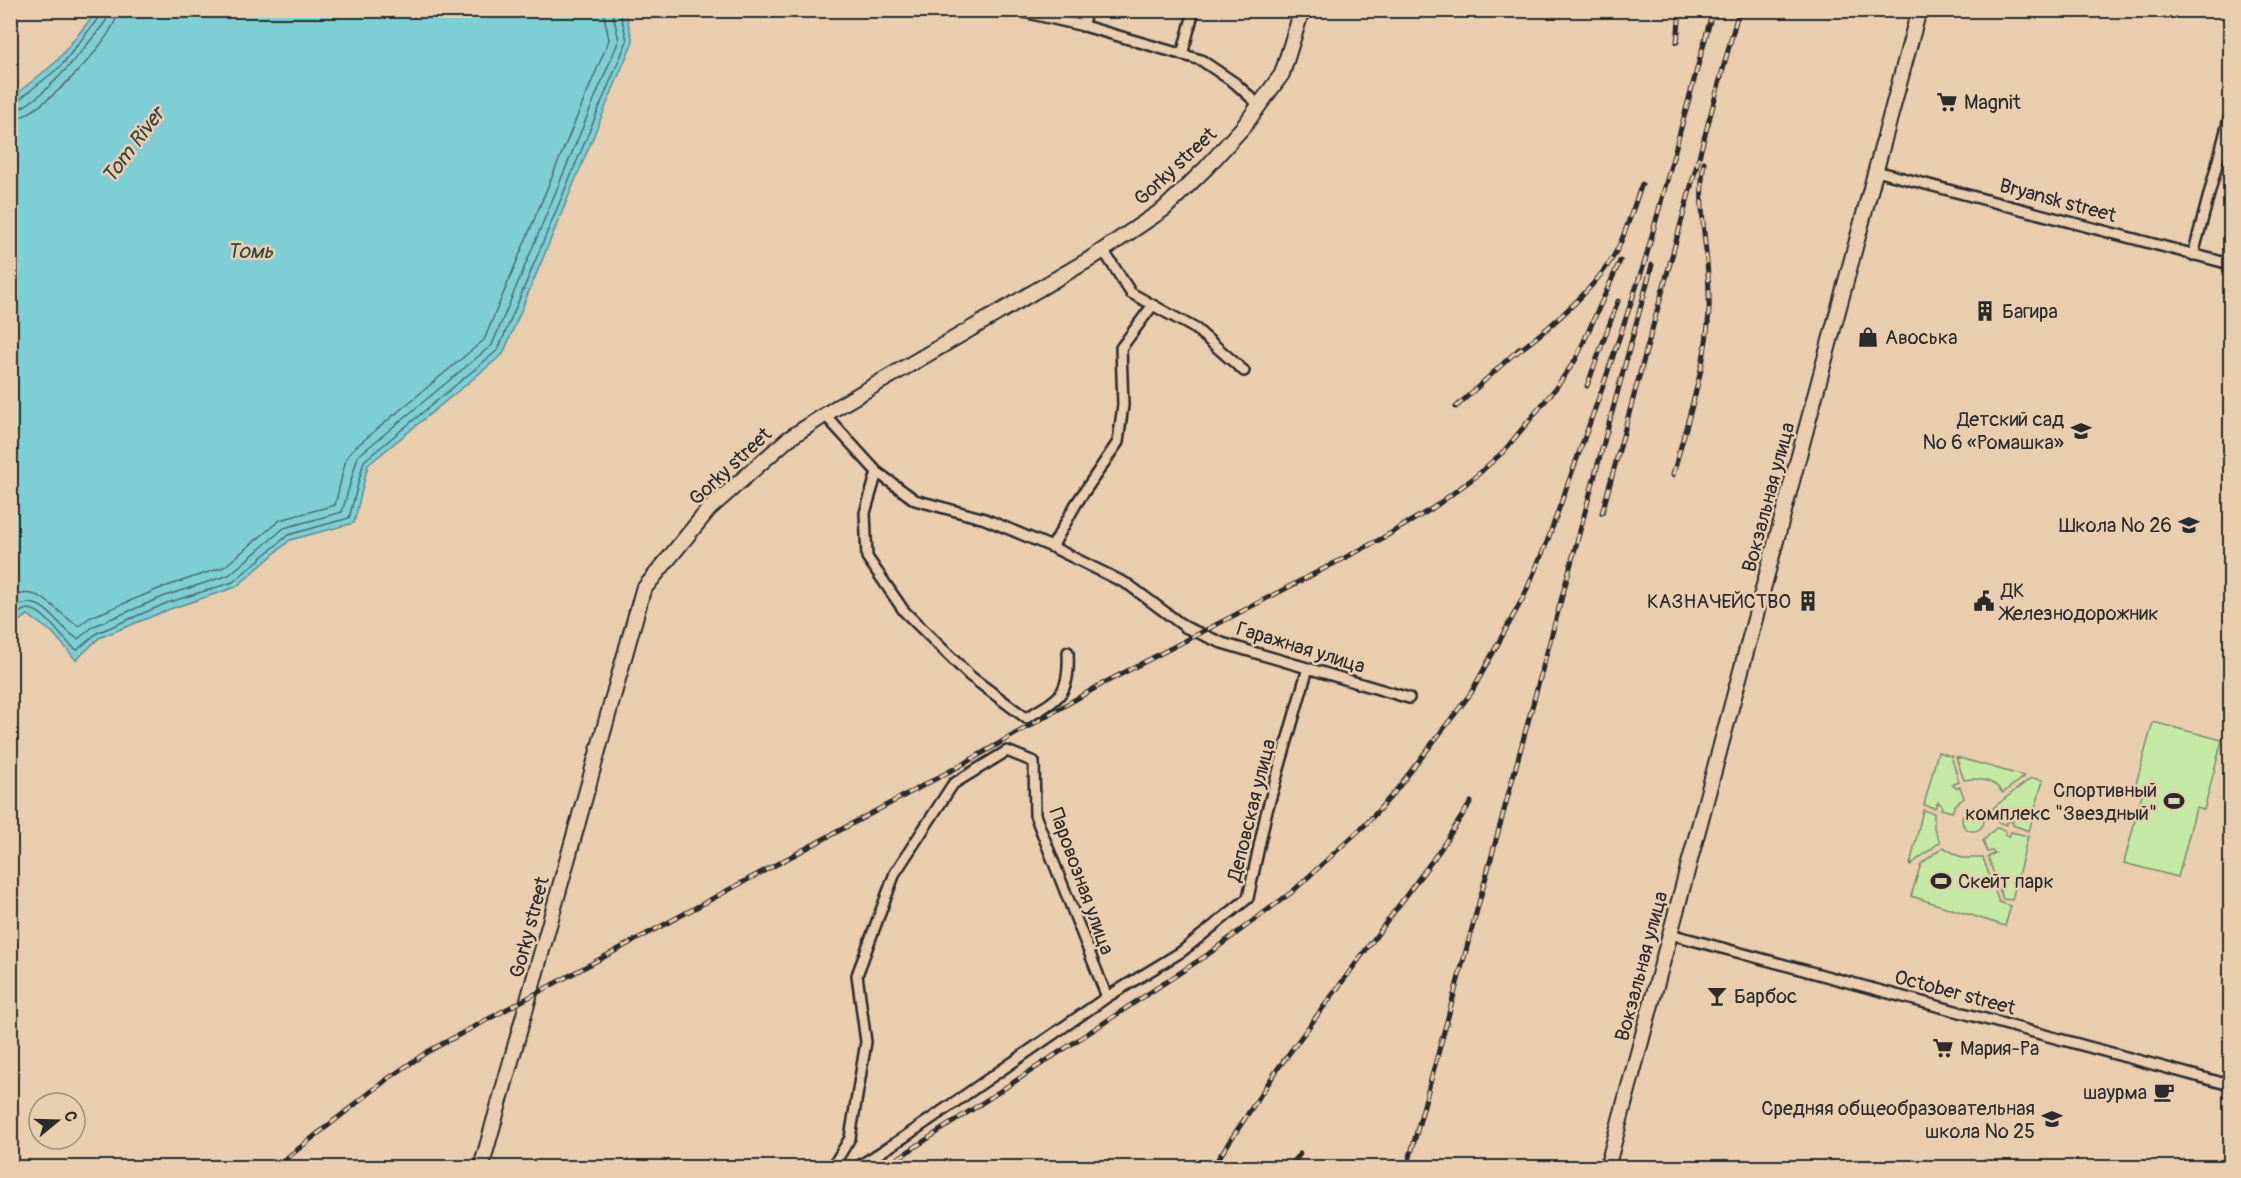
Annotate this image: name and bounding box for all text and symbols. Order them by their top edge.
supermarket icon: Magnit [1935,90,1959,114]
place label: Magnit [1964,90,2022,115]
water label: Tom River [96,100,172,189]
street label: Gorky street [1129,121,1223,211]
street label: Bryansk street [1997,173,2120,228]
water label: Томь [227,238,274,265]
building icon: Багира [1973,299,1997,323]
place label: Багира [2002,299,2058,324]
shop icon: Авоська [1856,325,1880,349]
place label: Авоська [1885,325,1958,350]
place label: Детский сад № 6 «Ромашка» [1922,407,2064,455]
school or university icon: Детский сад № 6 «Ромашка» [2069,419,2093,443]
street label: Вокзальная улица [1736,420,1800,575]
street label: Gorky street [684,421,778,511]
place label: Школа № 26 [2059,513,2172,538]
school or university icon: Школа № 26 [2177,513,2201,537]
place label: ДК Железнодорожник [1998,578,2159,626]
place label: КАЗНАЧЕЙСТВО [1647,589,1791,614]
building icon: КАЗНАЧЕЙСТВО [1796,589,1820,613]
public building icon: ДК Железнодорожник [1972,589,1996,613]
street label: Гаражная улица [1233,616,1368,679]
street label: Деповская улица [1221,736,1281,885]
place label: Спортивный комплекс "Звездный" [1965,778,2157,826]
sports icon: Спортивный комплекс "Звездный" [2162,789,2186,813]
street label: Паровозная улица [1043,804,1120,958]
sports icon: Скейт парк [1929,869,1953,893]
place label: Скейт парк [1958,869,2054,894]
street label: Gorky street [504,873,555,981]
street label: Вокзальная улица [1609,889,1673,1044]
street label: October street [1892,964,2019,1021]
bar icon: Барбос [1705,984,1729,1008]
place label: Барбос [1734,984,1797,1009]
supermarket icon: Мария-Ра [1931,1036,1955,1060]
place label: Мария-Ра [1960,1036,2039,1061]
place label: шаурма [2083,1080,2147,1105]
cafe icon: шаурма [2152,1080,2176,1104]
north arrow [27,1091,87,1151]
place label: Средняя общеобразовательная школа № 25 [1761,1096,2035,1144]
school or university icon: Средняя общеобразовательная школа № 25 [2040,1107,2064,1131]
text: С [59,1109,81,1124]

